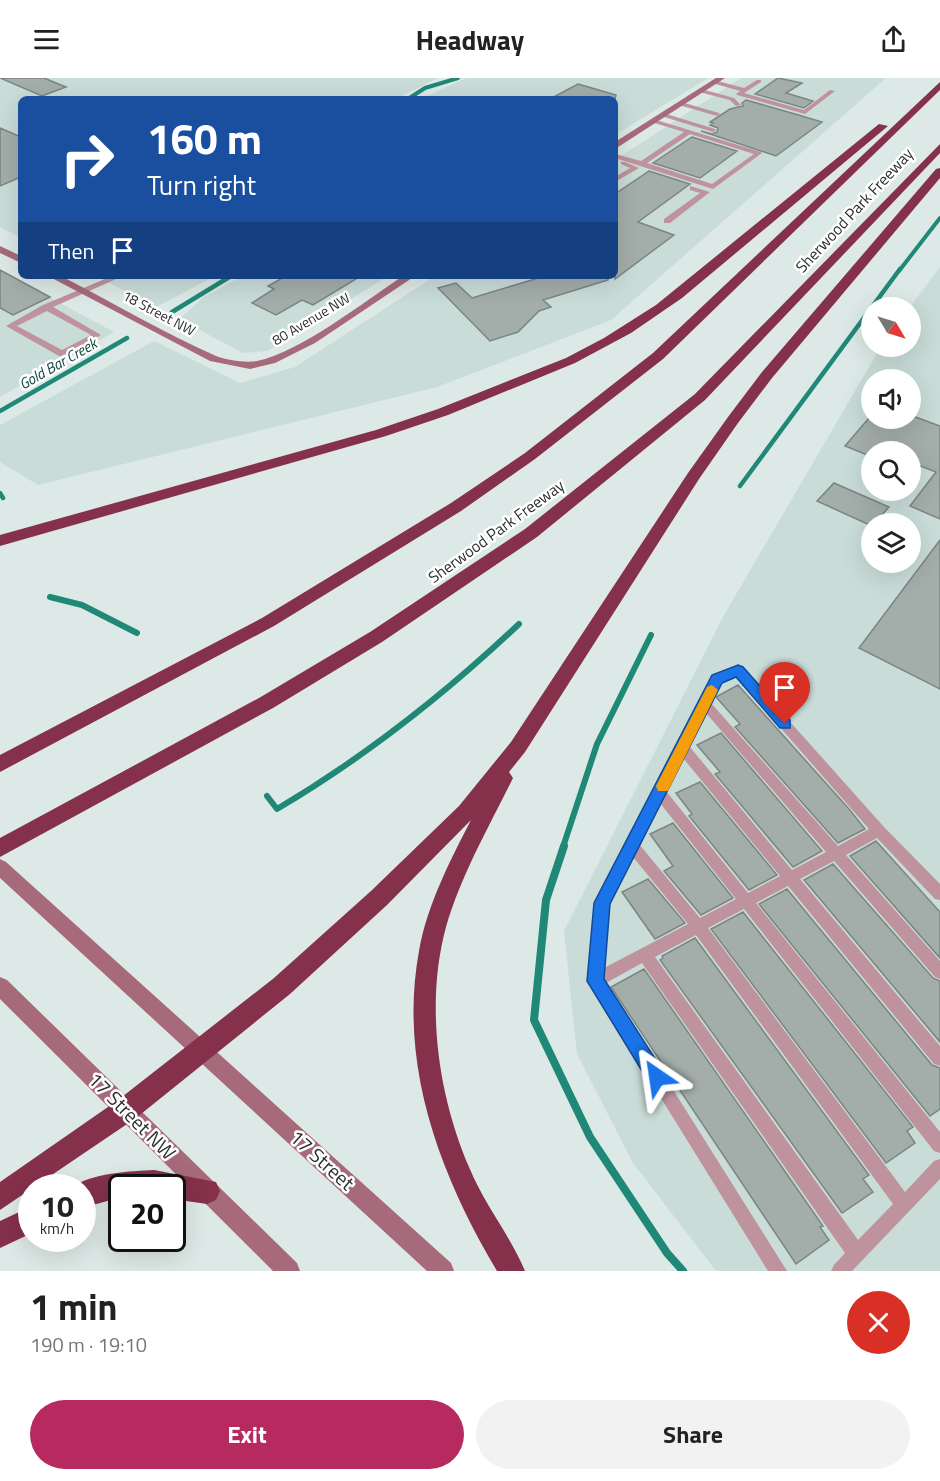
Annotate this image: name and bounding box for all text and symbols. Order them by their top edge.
text: Headway [416,19,524,60]
icon: menu [30,23,63,56]
icon: share [877,23,910,56]
text: 160 m [147,106,262,170]
icon: right [48,120,126,198]
street label: Sherwood Park Freeway [790,142,919,278]
text: Turn right [147,164,256,205]
text: Then [48,234,94,268]
icon: arrive [106,234,139,267]
street label: 18 Street NW [119,285,199,341]
street label: 80 Avenue NW [268,287,354,350]
north arrow [861,297,921,357]
map controls [861,297,921,573]
water label: Gold Bar Creek [14,331,103,395]
button: sound [861,369,921,429]
button: search [861,441,921,501]
street label: Sherwood Park Freeway [423,473,569,589]
button: layers [861,513,921,573]
pin [759,662,810,724]
icon: arrive [768,671,801,704]
position arrow [625,1045,689,1109]
street label: 17 Street NW [81,1064,184,1167]
street label: 17 Street [283,1122,362,1197]
speed limit sign: 20 [108,1174,186,1252]
text: 10 [40,1183,74,1229]
text: km/h [40,1217,74,1240]
text: 1 min [30,1279,117,1334]
button: close [847,1291,910,1354]
text: 190 m · 19:10 [30,1329,147,1360]
button: Exit [30,1400,464,1469]
button: Share [476,1400,910,1469]

